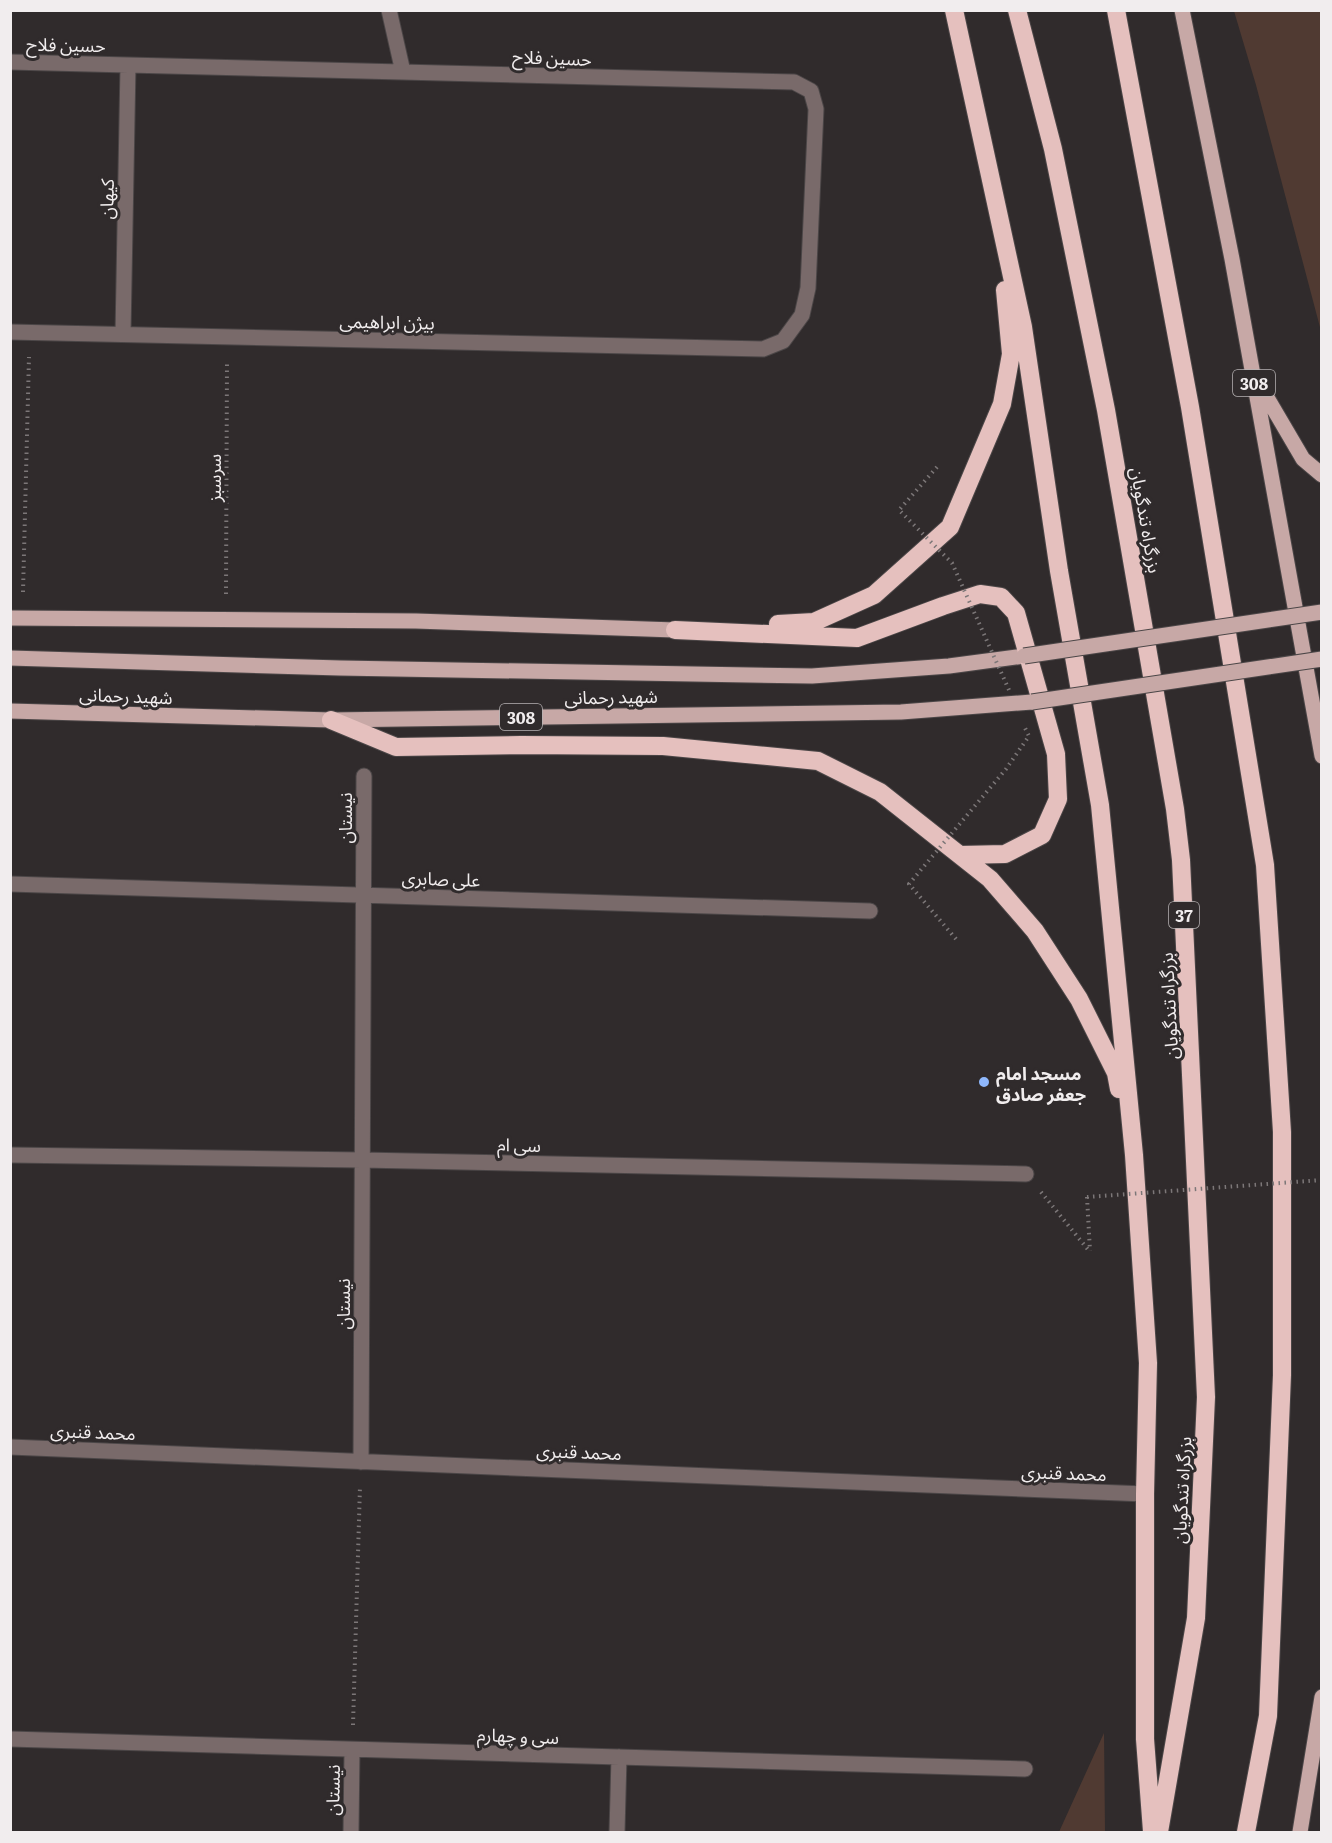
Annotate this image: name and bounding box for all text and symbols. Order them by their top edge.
street label: حسین فلاح [26,30,106,59]
street label: حسین فلاح [512,42,592,73]
street label: کیهان [92,178,120,220]
street label: بیژن ابراهیمی [339,307,435,335]
road number: 308 [1233,370,1275,396]
street label: سرسبز [200,454,227,503]
street label: بزرگراه تندگویان [1124,465,1170,575]
street label: شهید رحمانی [79,680,173,710]
street label: شهید رحمانی [564,682,658,710]
road number: 308 [500,704,542,730]
street label: نیستان [331,792,358,844]
street label: علی صابری [401,863,481,893]
road number: 37 [1169,902,1199,928]
street label: بزرگراه تندگویان [1152,952,1184,1060]
place label: مسجد امام جعفر صادق [996,1059,1086,1107]
marker: مسجد امام جعفر صادق [977,1075,991,1089]
street label: سی ام [497,1130,541,1160]
street label: نیستان [329,1278,356,1330]
street label: محمد قنبری [50,1416,136,1446]
street label: محمد قنبری [536,1436,622,1466]
street label: بزرگراه تندگویان [1165,1436,1197,1544]
street label: محمد قنبری [1021,1457,1107,1487]
street label: سی و چهارم [476,1720,560,1752]
street label: نیستان [318,1764,346,1816]

